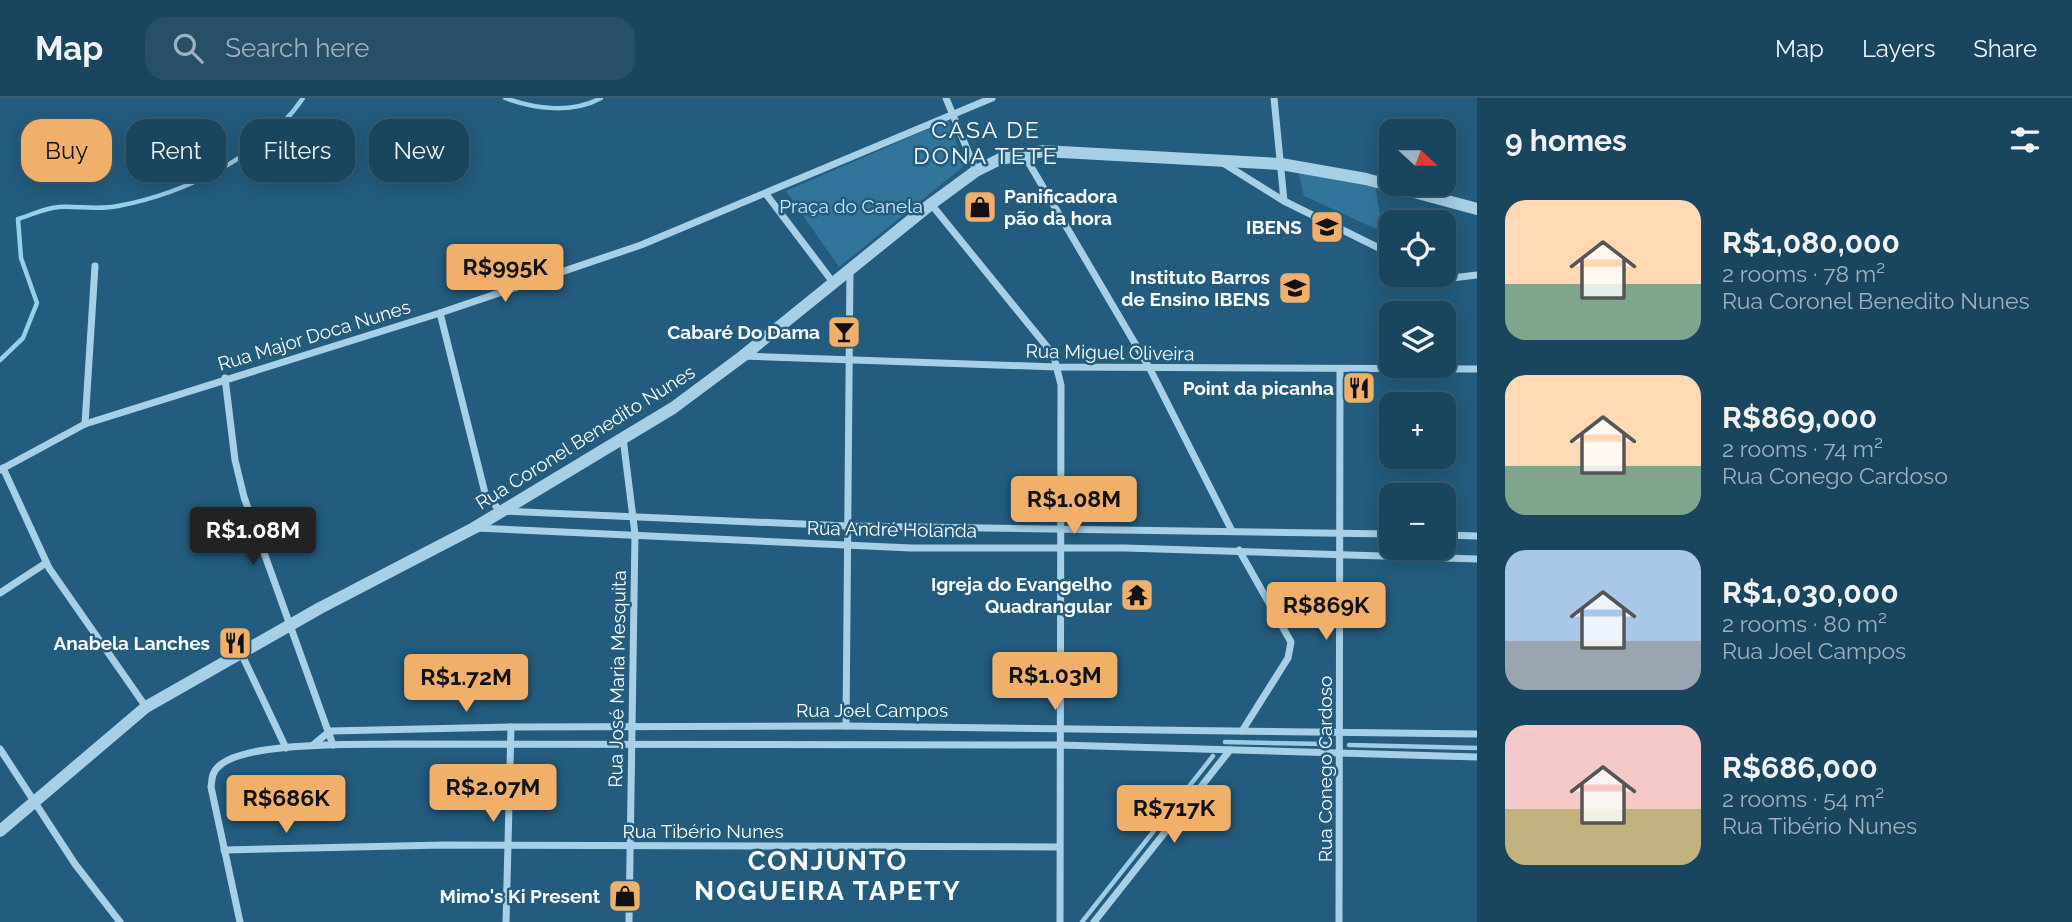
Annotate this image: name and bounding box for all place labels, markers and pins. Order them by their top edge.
place label: Panificadora pão da hora [1004,185,1117,229]
shop icon: Panificadora pão da hora [961,188,999,226]
school or university icon: IBENS [1308,208,1346,246]
place label: IBENS [1246,216,1302,238]
pin: R$995K [448,244,562,304]
place label: Instituto Barros de Ensino IBENS [1121,266,1270,310]
school or university icon: Instituto Barros de Ensino IBENS [1276,269,1314,307]
bar icon: Cabaré Do Dama [825,313,863,351]
place label: Cabaré Do Dama [667,321,820,343]
restaurant icon: Point da picanha [1340,369,1378,407]
place label: Point da picanha [1183,377,1334,399]
pin: R$1.08M [1009,476,1139,536]
pin: R$1.08M [188,508,318,567]
place label: Igreja do Evangelho Quadrangular [931,573,1113,617]
temple icon: Igreja do Evangelho Quadrangular [1118,576,1156,614]
pin: R$869K [1269,582,1383,642]
restaurant icon: Anabela Lanches [216,624,254,662]
place label: Anabela Lanches [53,632,210,654]
pin: R$1.03M [990,652,1120,712]
pin: R$1.72M [401,654,531,714]
pin: R$2.07M [428,764,558,824]
pin: R$686K [229,776,343,835]
pin: R$717K [1117,786,1231,845]
shop icon: Mimo's Ki Present [606,877,644,915]
place label: Mimo's Ki Present [440,885,601,907]

